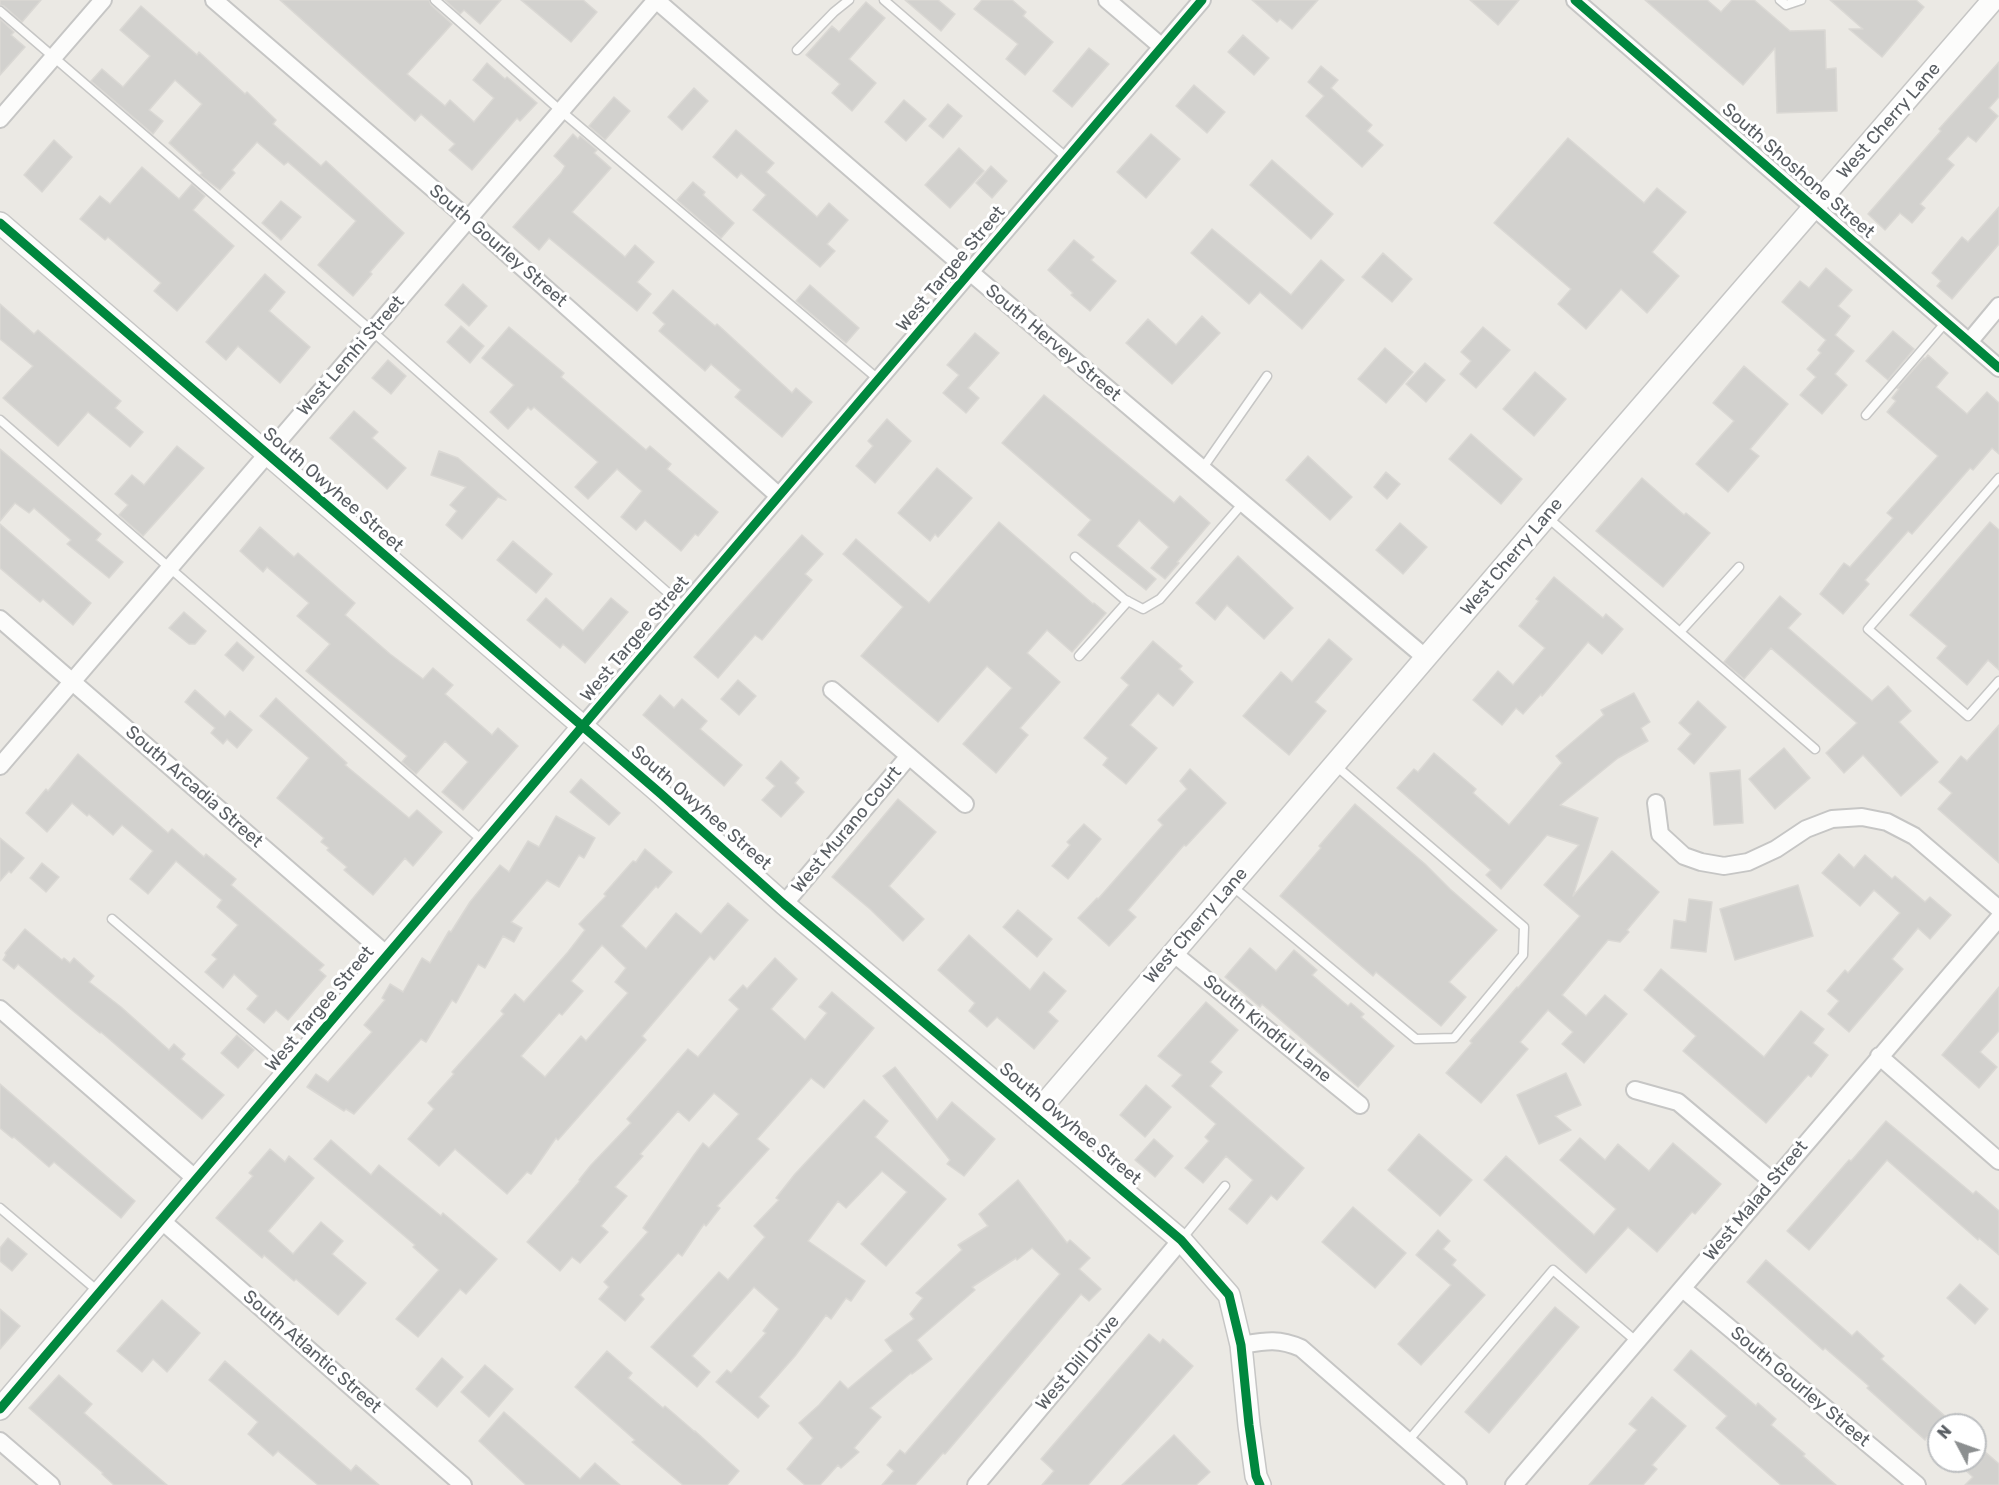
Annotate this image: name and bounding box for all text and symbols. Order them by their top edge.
street label: West Cherry Lane [1833,58,1945,184]
street label: South Shoshone Street [1717,99,1879,243]
street label: South Gourley Street [425,180,571,312]
street label: West Targee Street [892,202,1010,336]
street label: South Hervey Street [981,280,1125,406]
street label: West Lemhi Street [293,291,409,421]
street label: South Owyhee Street [258,423,408,557]
street label: West Cherry Lane [1457,494,1567,620]
street label: West Targee Street [576,572,694,706]
street label: South Arcadia Street [121,722,267,852]
street label: South Owyhee Street [626,741,776,875]
street label: West Murano Court [788,762,906,898]
street label: West Cherry Lane [1140,863,1252,989]
street label: West Targee Street [261,942,379,1076]
street label: South Kindful Lane [1198,971,1336,1087]
street label: South Owyhee Street [995,1058,1145,1190]
street label: West Malad Street [1699,1136,1813,1266]
street label: South Atlantic Street [238,1286,386,1418]
street label: West Dill Drive [1032,1311,1124,1415]
street label: South Gourley Street [1726,1322,1874,1452]
north arrow [1927,1413,1987,1473]
text: N [1934,1422,1955,1443]

